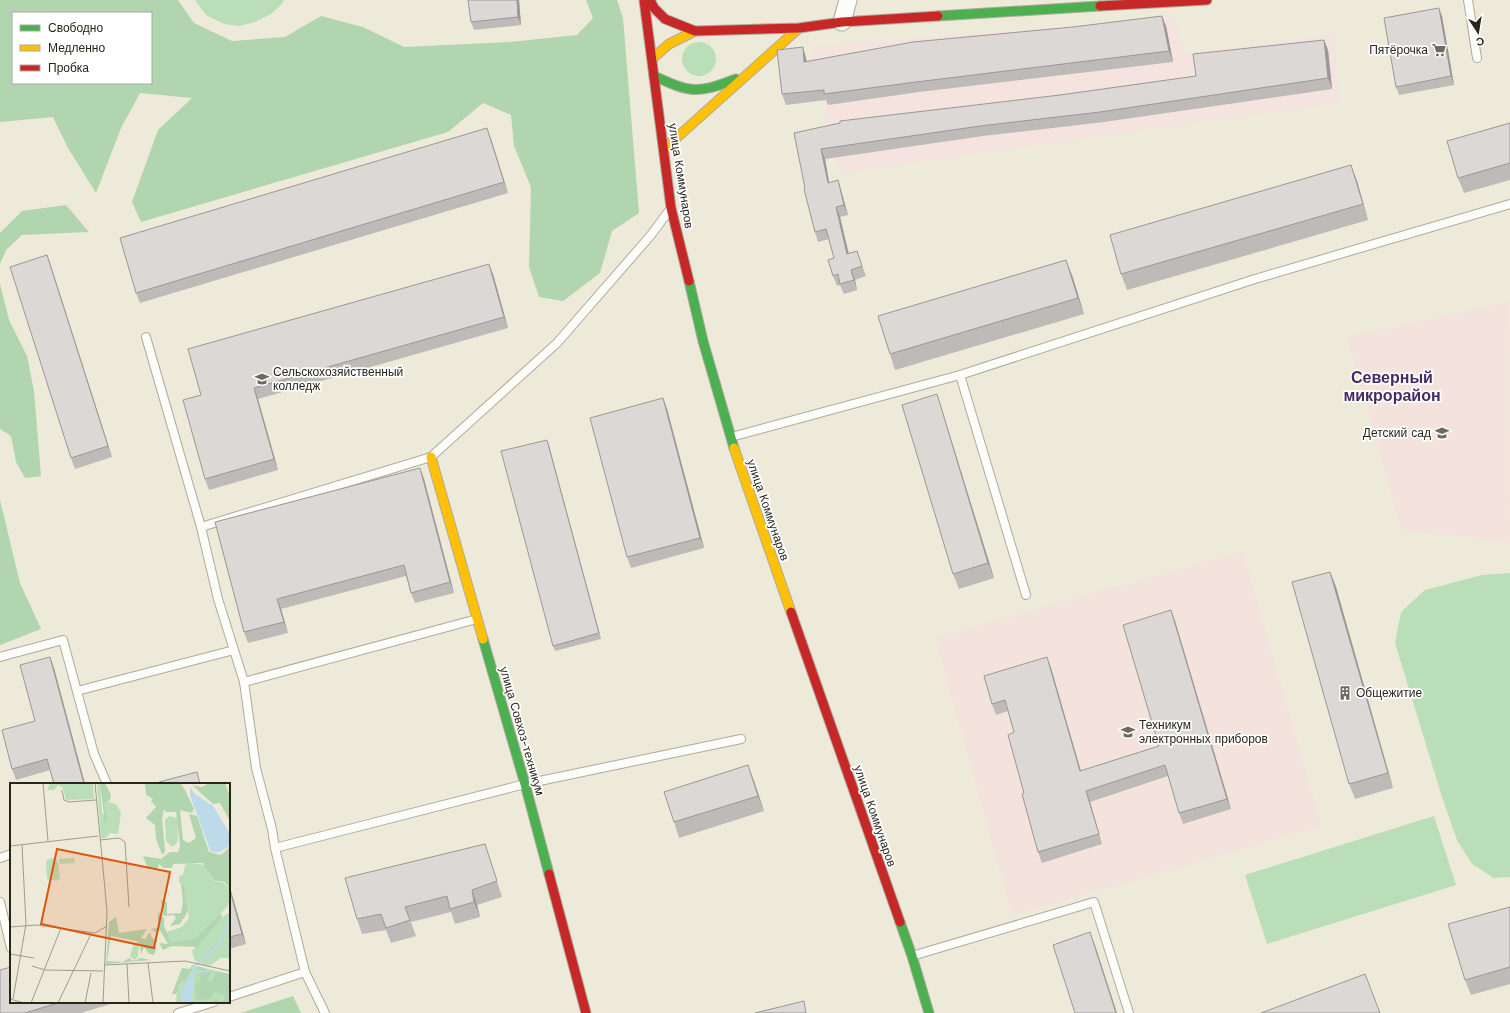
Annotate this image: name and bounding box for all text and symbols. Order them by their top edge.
legend [12,12,152,84]
north arrow [1458,12,1498,52]
text: Свободно [48,21,103,35]
text: С [1475,34,1485,48]
text: Медленно [48,41,105,55]
supermarket icon: Пятёрочка [1431,42,1447,58]
place label: Пятёрочка [1369,43,1428,57]
text: Пробка [48,61,89,75]
street label: улица Коммунаров [666,122,696,230]
place label: Сельскохозяйственный колледж [273,365,403,393]
district label: Северный микрорайон [1343,368,1441,405]
school or university icon: Сельскохозяйственный колледж [254,371,270,387]
school or university icon: Детский сад [1434,425,1450,441]
place label: Детский сад [1363,426,1431,440]
street label: улица Коммунаров [744,457,792,563]
street label: улица Совхоз-техникум [497,665,547,797]
building icon: Общежитие [1337,685,1353,701]
place label: Общежитие [1356,686,1422,700]
place label: Техникум электронных приборов [1139,718,1268,746]
school or university icon: Техникум электронных приборов [1120,724,1136,740]
street label: улица Коммунаров [851,763,899,869]
inset map [10,783,230,1003]

